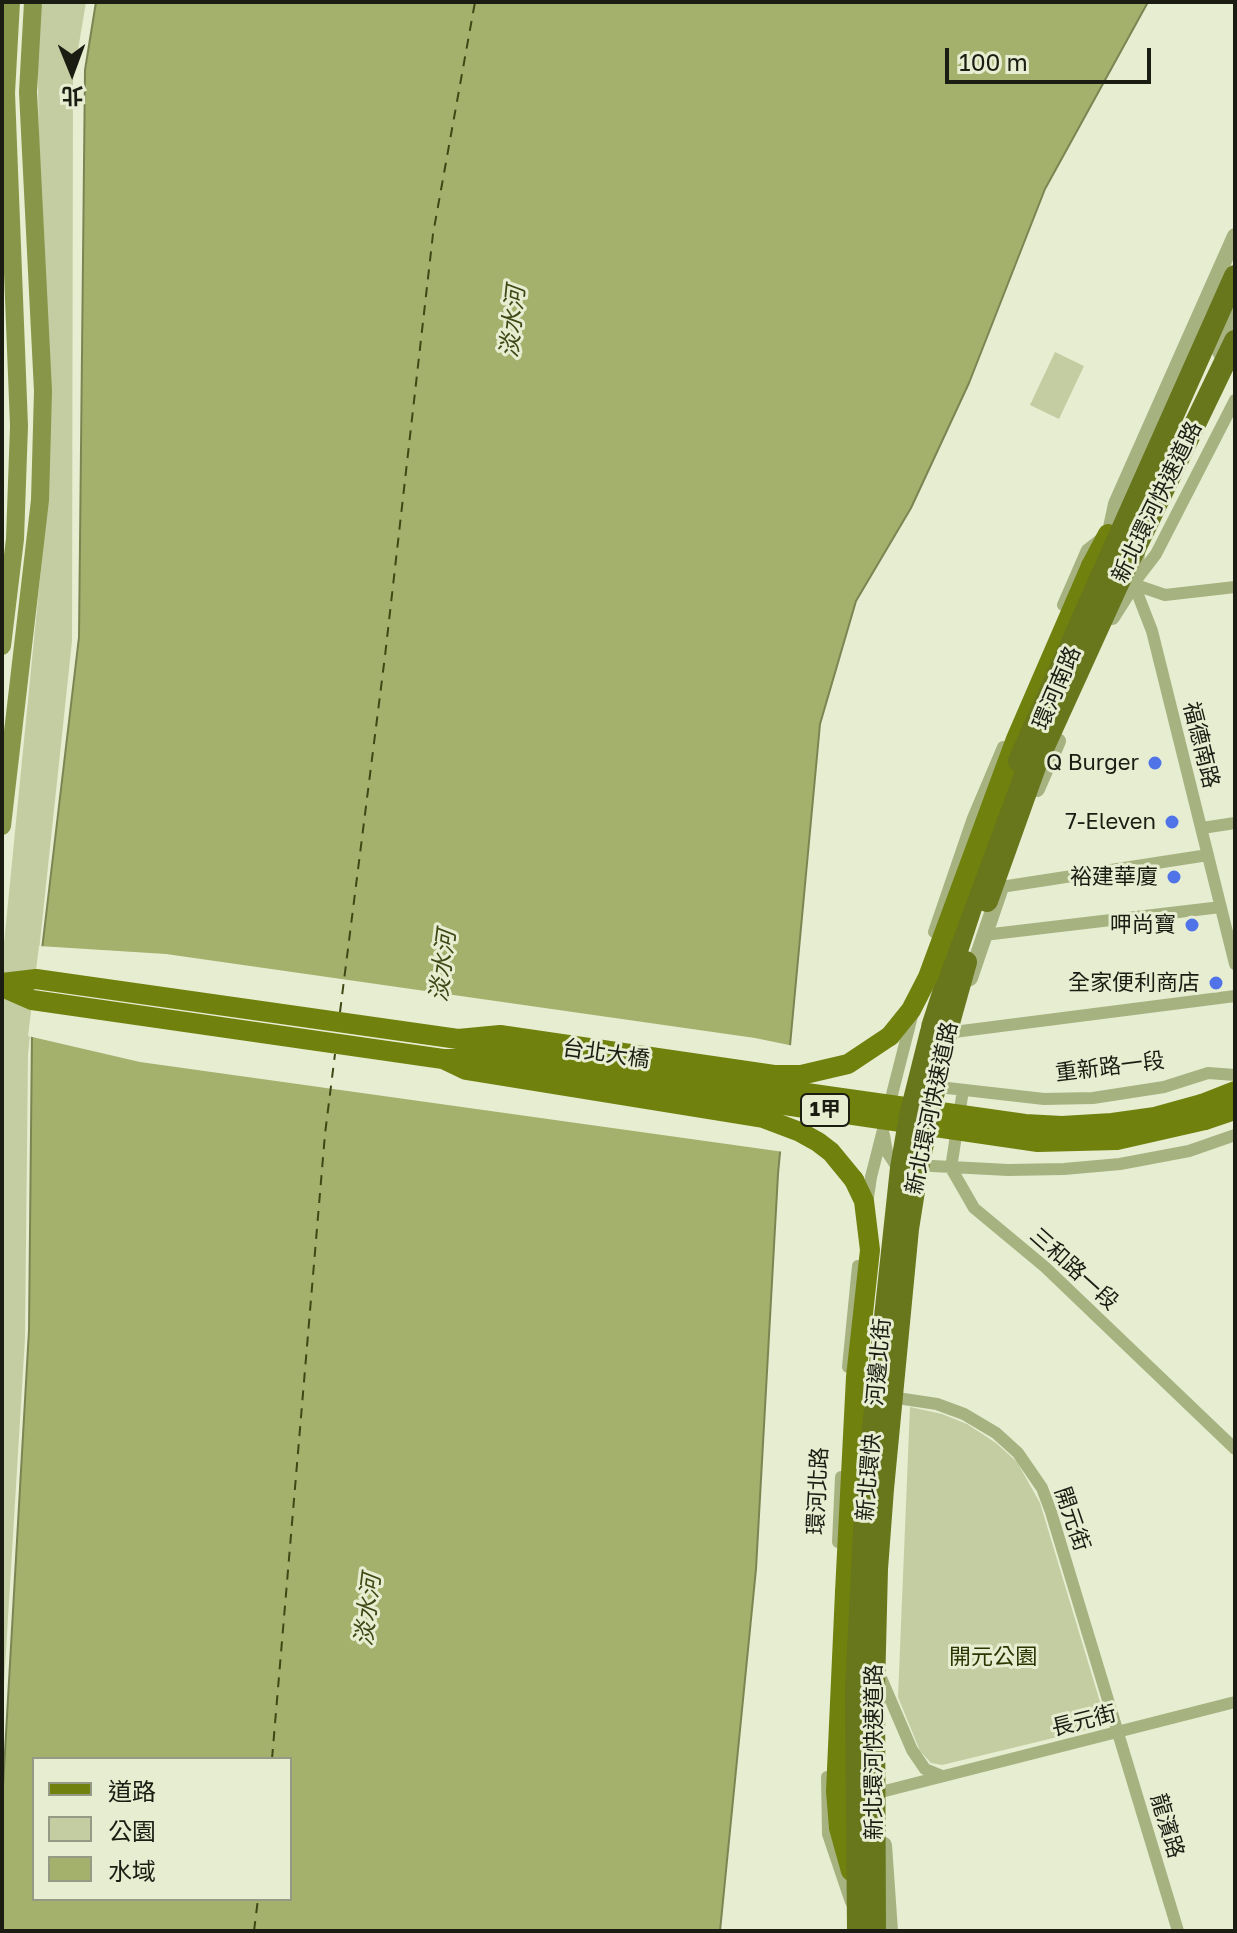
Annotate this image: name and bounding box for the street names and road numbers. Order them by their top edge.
street label: 新北環河快速道路 [1107,417,1207,587]
street label: 環河南路 [1028,642,1086,734]
street label: 福德南路 [1178,699,1224,791]
street label: 新北環河快速道路 [901,1019,963,1197]
street label: 台北大橋 [561,1035,651,1073]
street label: 重新路一段 [1054,1047,1166,1087]
road number: 1甲 [801,1094,849,1126]
street label: 三和路一段 [1024,1222,1124,1316]
street label: 河邊北街 [862,1317,896,1407]
street label: 新北環快 [852,1432,886,1522]
street label: 環河北路 [803,1446,833,1536]
street label: 開元街 [1049,1484,1095,1554]
street label: 新北環河快速道路 [861,1664,887,1840]
street label: 長元街 [1049,1700,1119,1742]
street label: 龍濱路 [1145,1791,1189,1861]

